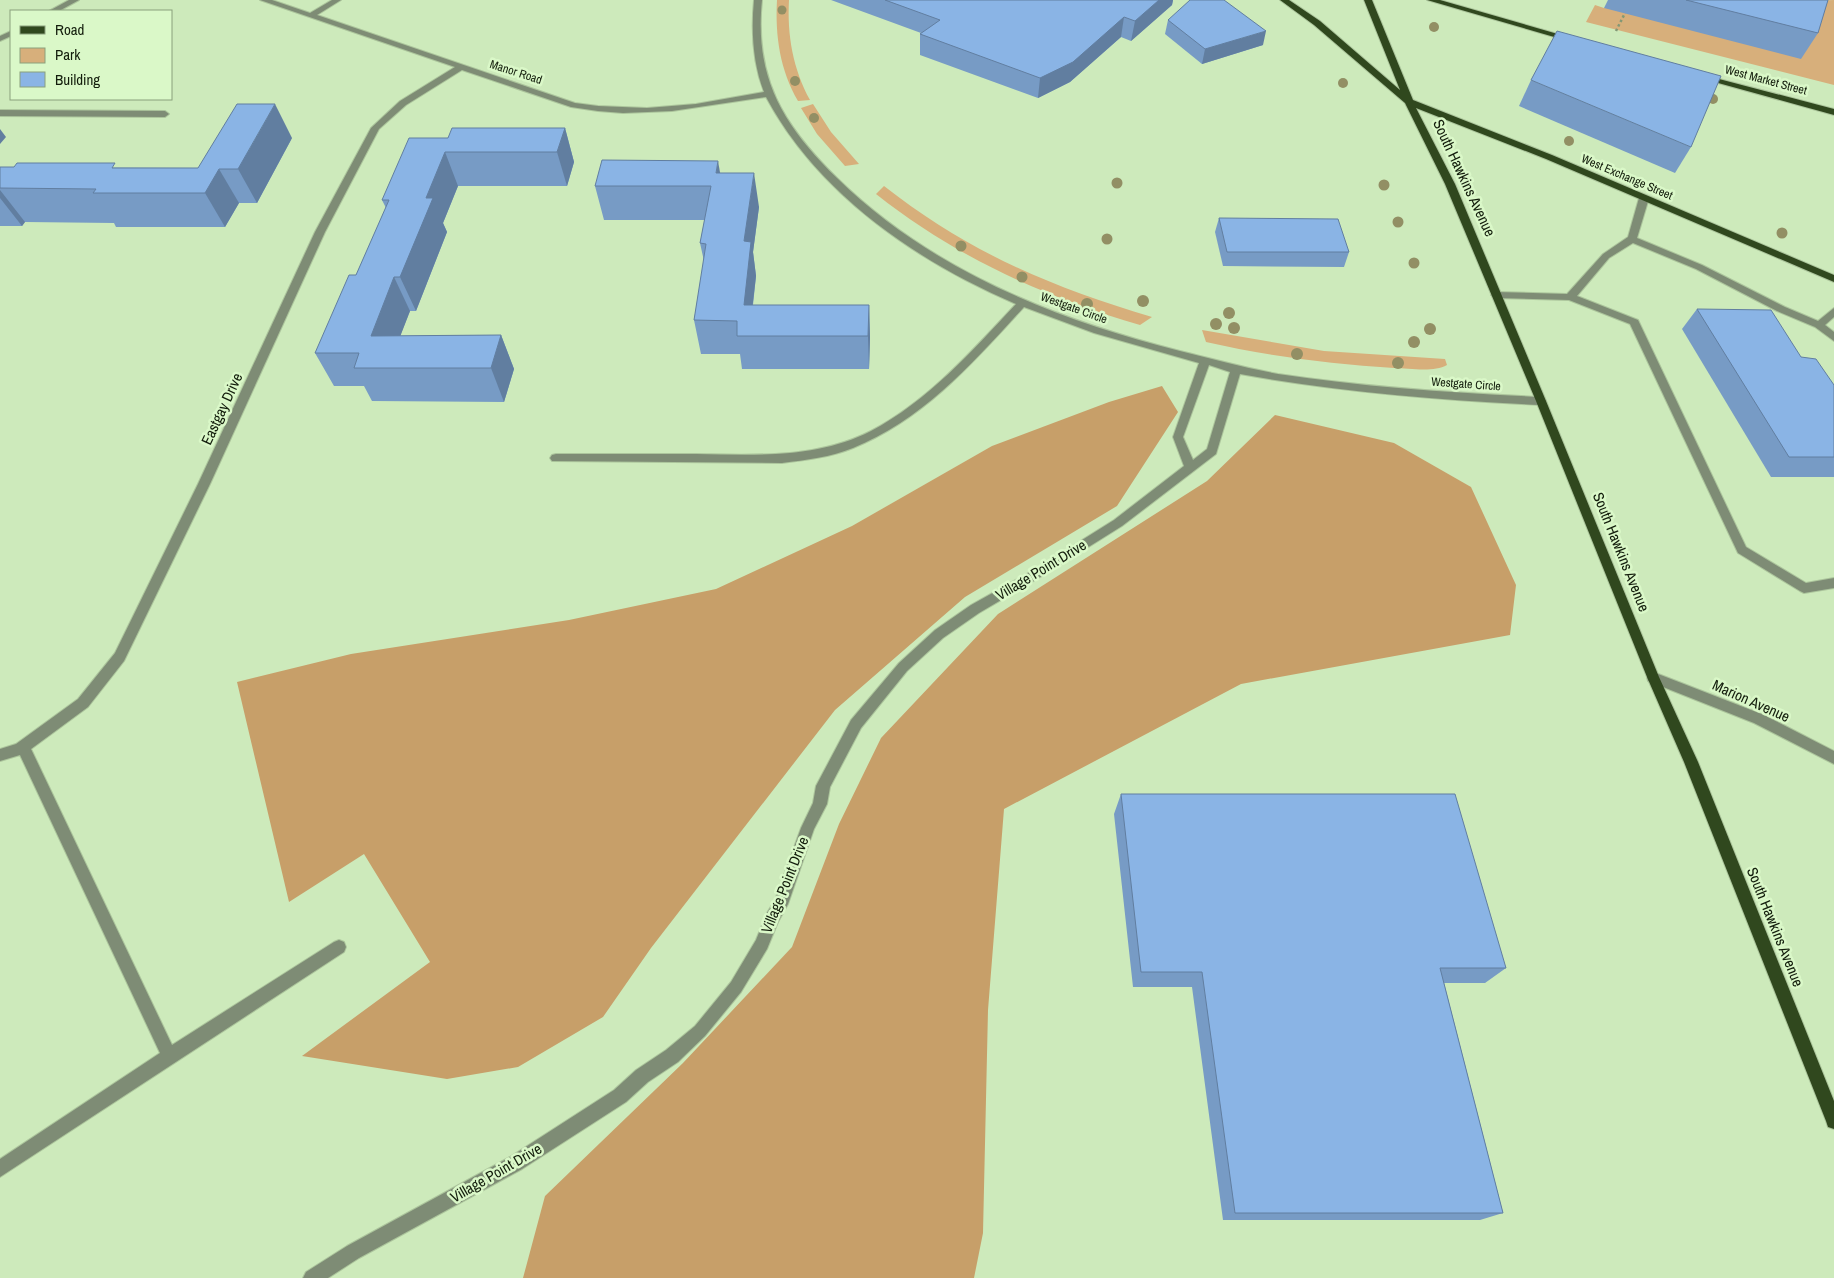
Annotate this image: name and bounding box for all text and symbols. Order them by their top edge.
legend [10,10,172,100]
text: Road [55,19,84,40]
text: Park [55,44,81,65]
street label: Manor Road [488,56,544,88]
street label: West Market Street [1723,61,1809,99]
text: Building [55,69,100,90]
street label: South Hawkins Avenue [1428,116,1501,240]
street label: West Exchange Street [1579,151,1675,204]
street label: Westgate Circle [1038,289,1110,327]
street label: Eastgay Drive [196,369,247,448]
street label: Westgate Circle [1431,374,1501,394]
street label: South Hawkins Avenue [1588,489,1655,615]
street label: Village Point Drive [991,534,1090,605]
street label: Marion Avenue [1709,674,1793,727]
street label: Village Point Drive [756,833,813,936]
street label: South Hawkins Avenue [1742,864,1809,990]
street label: Village Point Drive [446,1138,545,1207]

